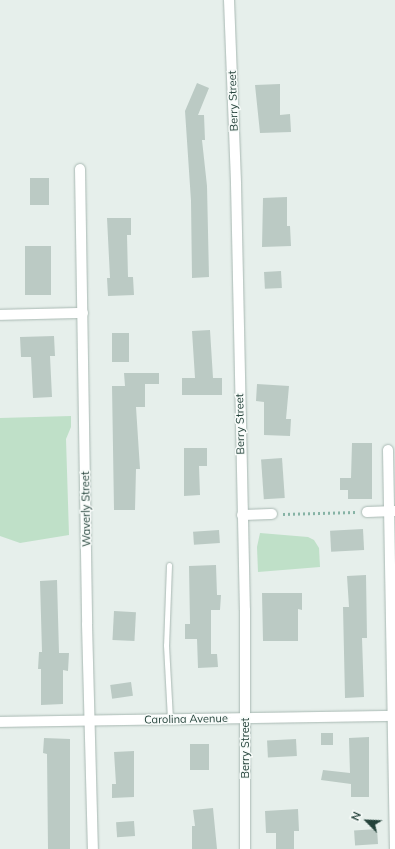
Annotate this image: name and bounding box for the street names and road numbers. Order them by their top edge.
street label: Berry Street [225,70,241,132]
street label: Berry Street [233,393,247,455]
street label: Waverly Street [79,471,93,547]
street label: Carolina Avenue [144,712,228,726]
street label: Berry Street [238,718,252,778]

